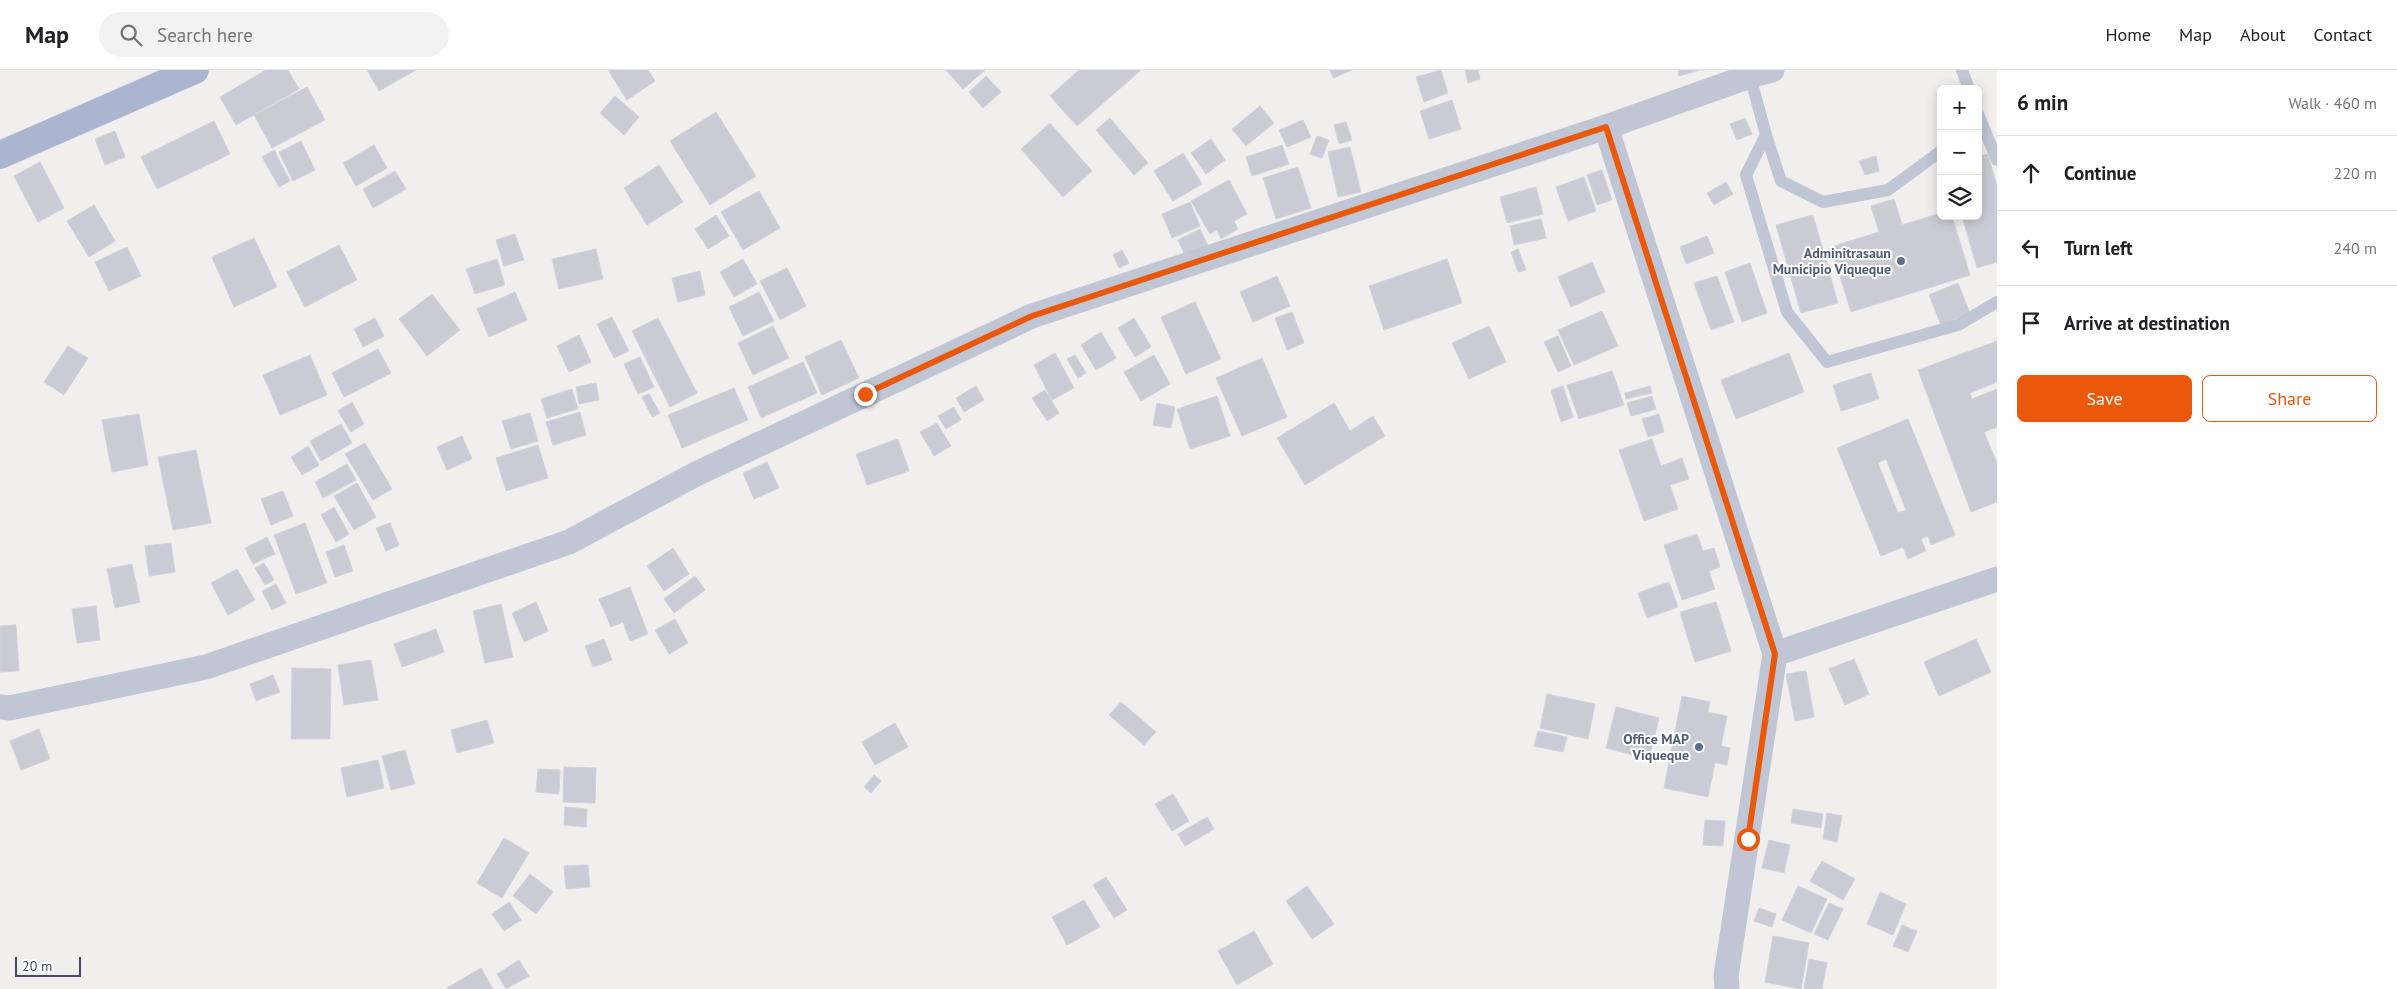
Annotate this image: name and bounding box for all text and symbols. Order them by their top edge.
search box [99,12,449,57]
text: Map [25,19,69,50]
icon: search [117,21,145,49]
text: Search here [157,23,253,47]
text: Home [2105,23,2151,46]
text: Map [2179,23,2212,46]
text: About [2240,23,2286,46]
text: Contact [2314,23,2372,46]
map controls [1937,85,1982,220]
button: + [1937,85,1982,130]
text: 6 min [2017,89,2068,116]
text: Walk · 460 m [2288,93,2377,113]
button: − [1937,130,1982,175]
icon: ahead [2017,159,2045,187]
text: Continue [2064,161,2136,185]
text: 220 m [2334,163,2377,183]
button: layers [1937,175,1982,220]
icon: left [2017,234,2045,262]
text: Turn left [2064,236,2133,260]
text: 240 m [2334,238,2377,258]
place label: Adminitrasaun Municipio Viqueque [1773,244,1891,278]
marker: Adminitrasaun Municipio Viqueque [1895,255,1907,267]
icon: arrive [2017,309,2045,337]
text: Arrive at destination [2064,311,2230,335]
button: Save [2017,375,2192,422]
button: Share [2202,375,2377,422]
route end [854,383,877,406]
place label: Office MAP Viqueque [1623,730,1689,764]
marker: Office MAP Viqueque [1693,741,1705,753]
route start [1737,828,1760,851]
scale bar [15,954,81,977]
text: 20 m [22,957,52,975]

